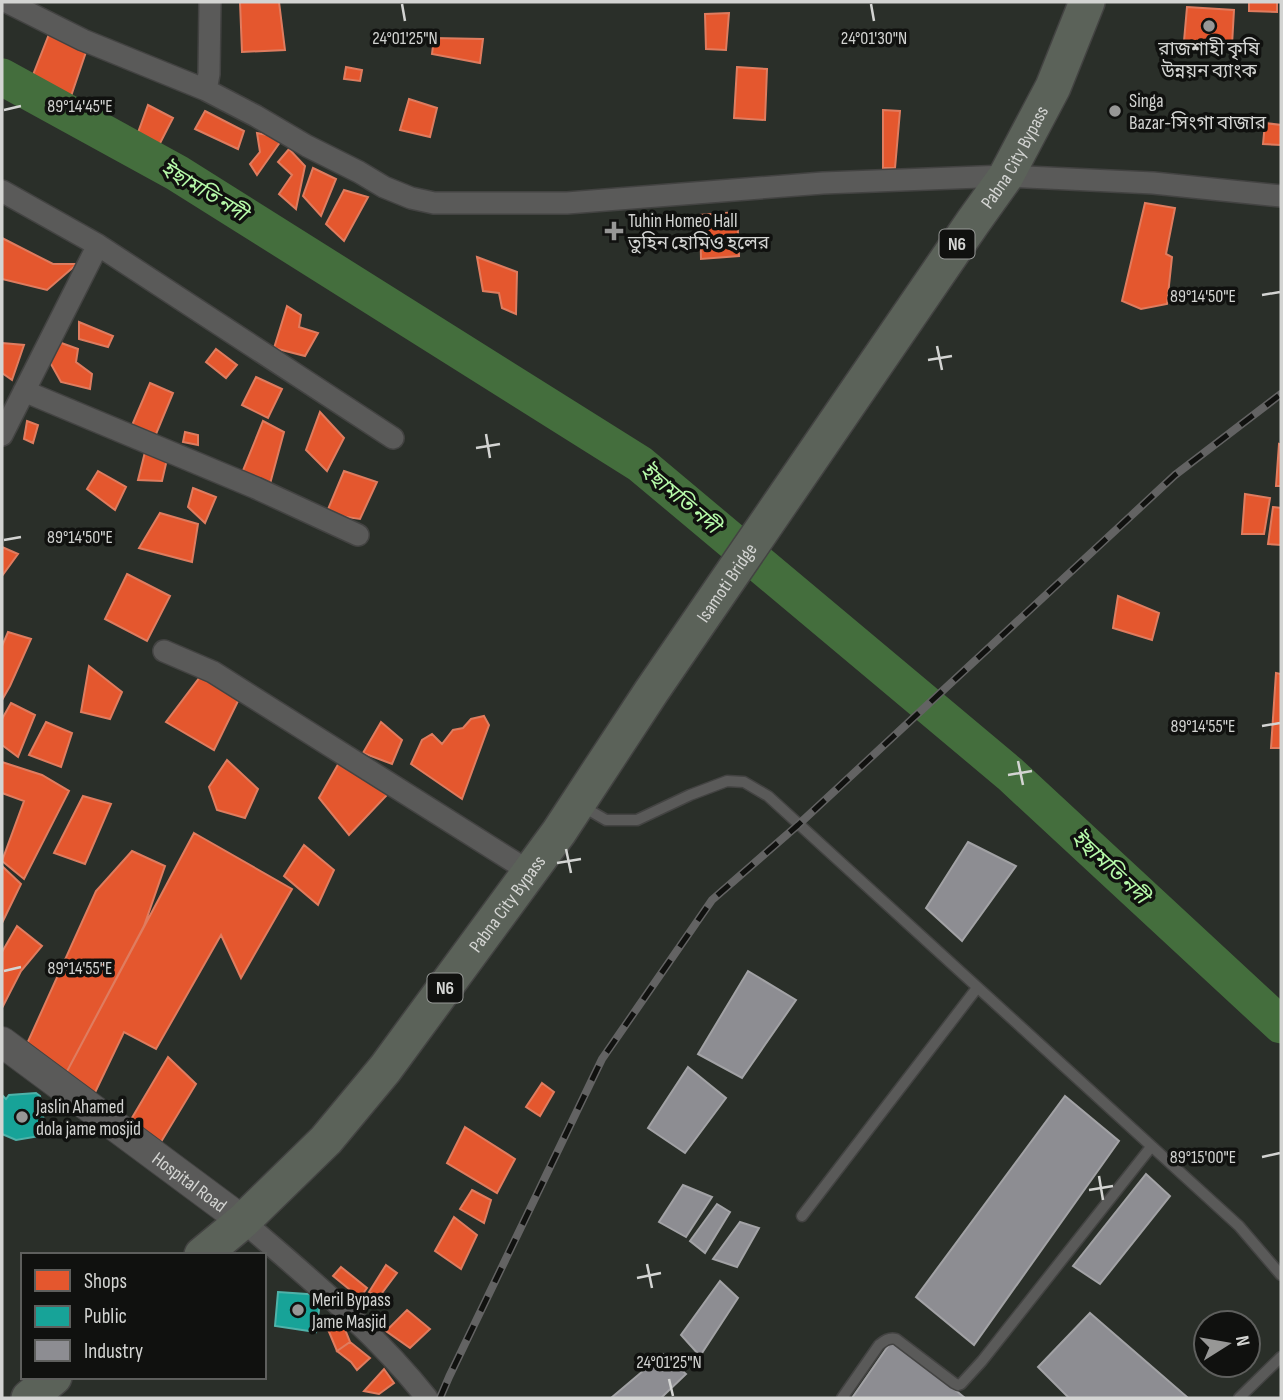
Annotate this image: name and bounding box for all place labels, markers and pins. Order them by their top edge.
marker: রাজশাহী কৃষি উন্নয়ন ব্যাংক [1201,18,1217,34]
place label: রাজশাহী কৃষি উন্নয়ন ব্যাংক [1157,37,1261,83]
place label: Singa Bazar-সিংগা বাজার [1129,90,1267,135]
marker: Singa Bazar-সিংগা বাজার [1107,103,1123,119]
place label: Tuhin Homeo Hall তুহিন হোমিও হলের [627,210,770,255]
marker: Tuhin Homeo Hall তুহিন হোমিও হলের [606,223,622,239]
place label: Jaslin Ahamed dola jame mosjid [35,1096,141,1141]
marker: Jaslin Ahamed dola jame mosjid [14,1109,30,1125]
place label: Meril Bypass Jame Masjid [311,1289,391,1334]
marker: Meril Bypass Jame Masjid [290,1302,306,1318]

